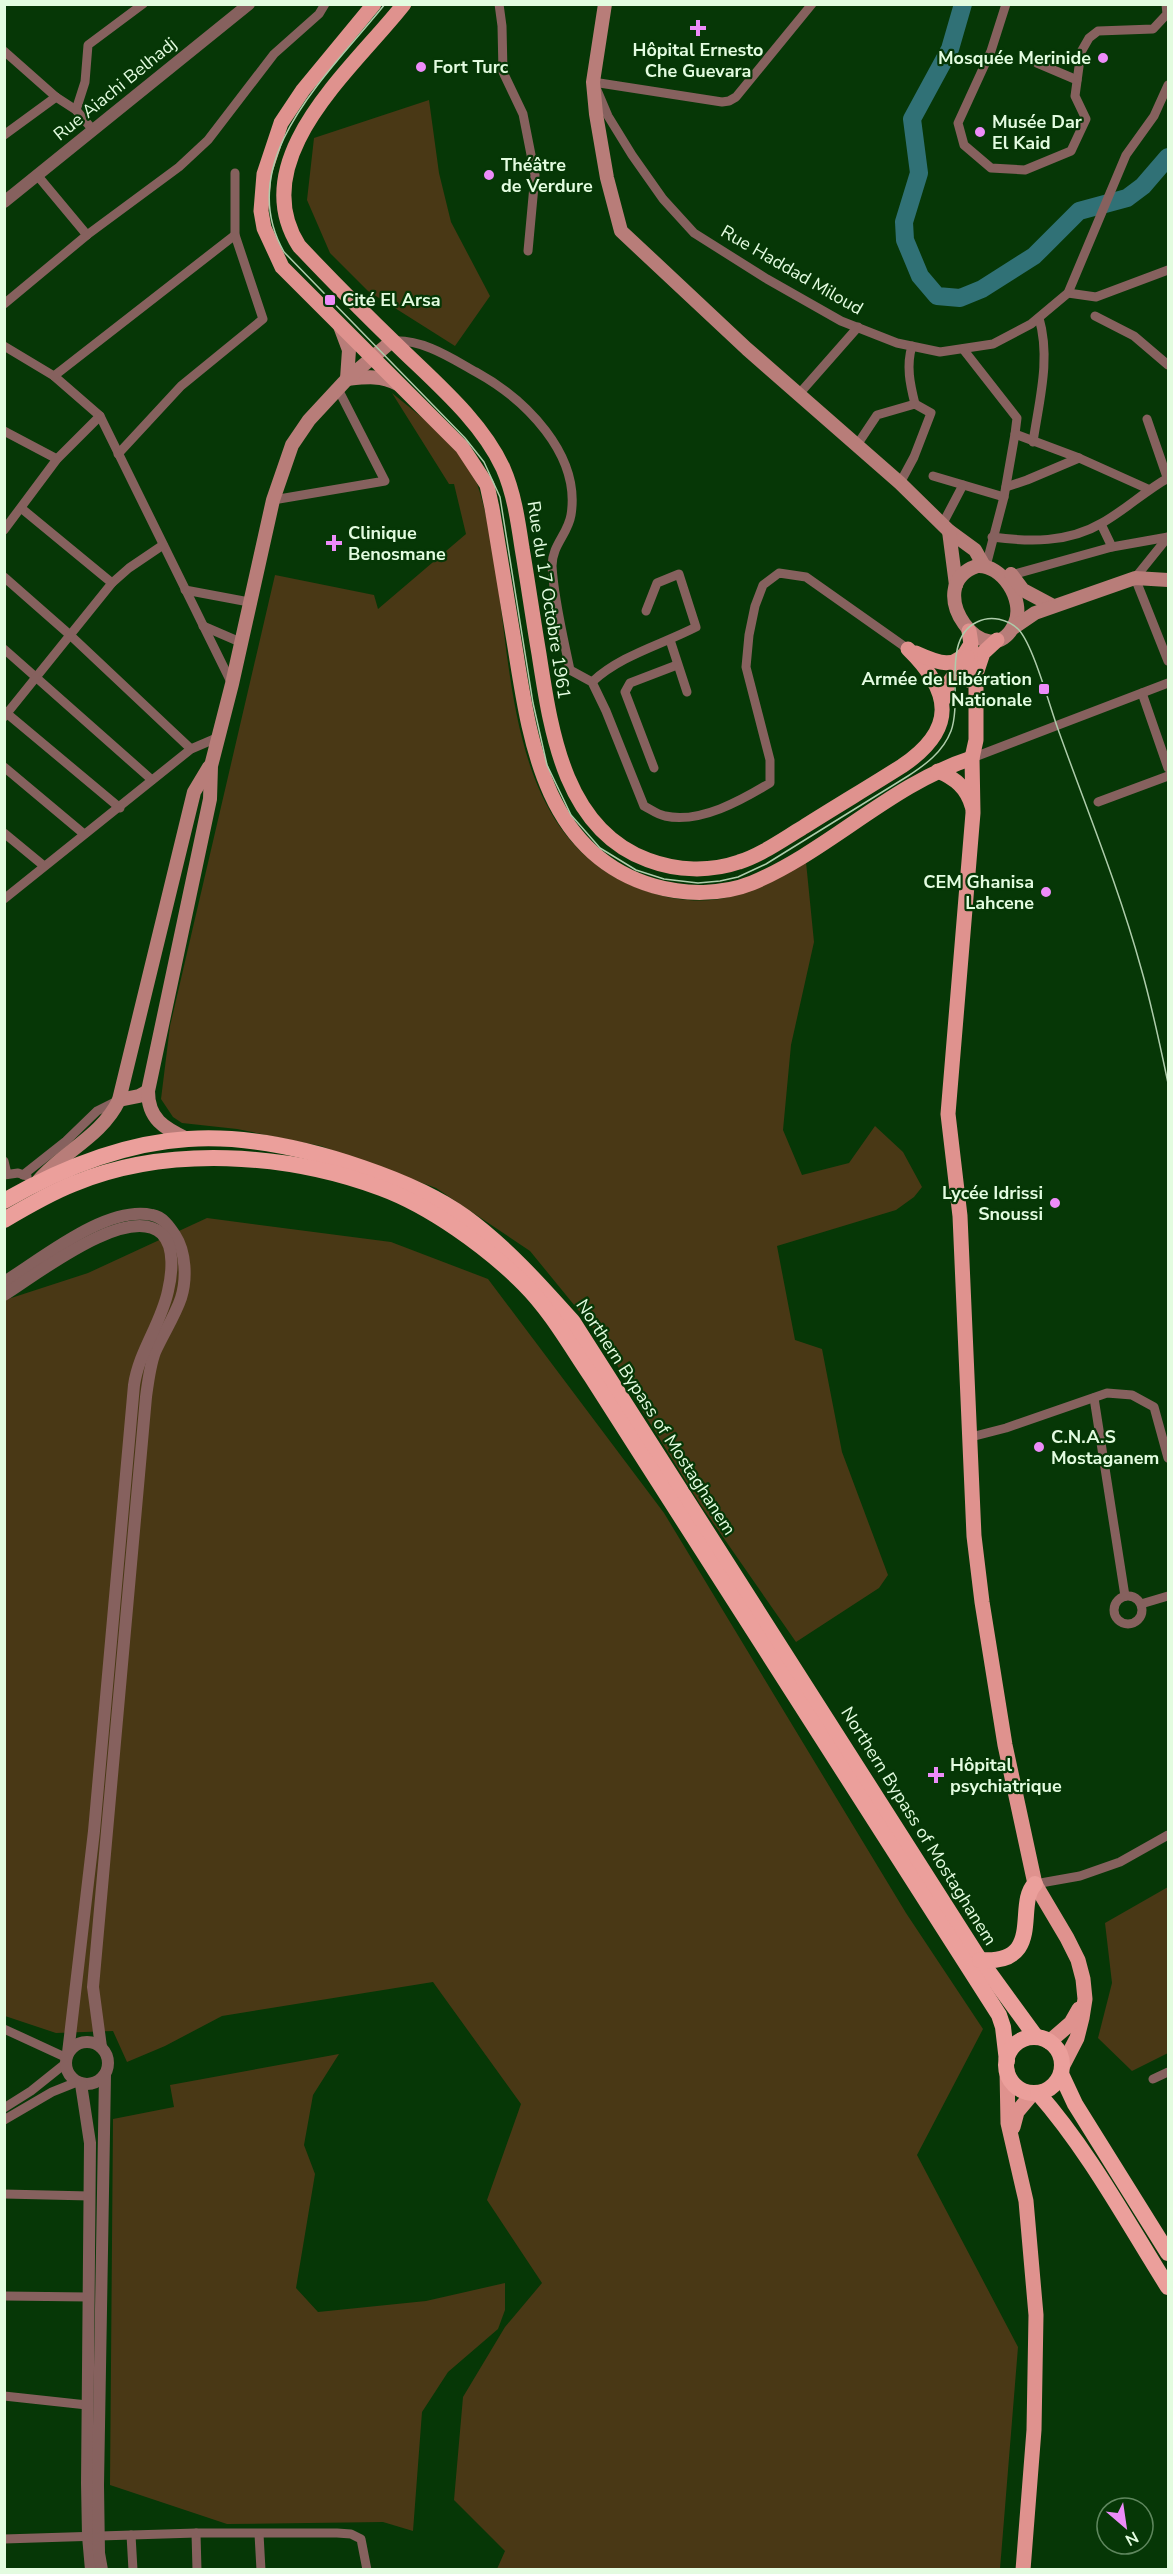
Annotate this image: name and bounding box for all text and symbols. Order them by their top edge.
marker: Hôpital Ernesto Che Guevara [689,19,707,37]
street label: Rue Aiachi Belhadj [48,32,182,146]
place label: Hôpital Ernesto Che Guevara [632,38,764,83]
place label: Mosquée Merinide [938,46,1091,70]
marker: Mosquée Merinide [1096,51,1110,65]
place label: Fort Turc [433,55,509,79]
marker: Fort Turc [414,60,428,74]
place label: Musée Dar El Kaid [992,110,1082,155]
marker: Musée Dar El Kaid [973,125,987,139]
place label: Théâtre de Verdure [501,153,593,198]
marker: Théâtre de Verdure [482,168,496,182]
street label: Rue Haddad Miloud [716,219,868,321]
place label: Cité El Arsa [342,288,441,312]
marker: Cité El Arsa [323,293,337,307]
street label: Rue du 17 Octobre 1961 [521,499,577,701]
place label: Clinique Benosmane [348,521,446,566]
marker: Clinique Benosmane [325,534,343,552]
place label: Armée de Libération Nationale [862,667,1032,712]
marker: Armée de Libération Nationale [1037,682,1051,696]
place label: CEM Ghanisa Lahcene [923,870,1034,915]
marker: CEM Ghanisa Lahcene [1039,885,1053,899]
place label: Lycée Idrissi Snoussi [942,1181,1043,1226]
marker: Lycée Idrissi Snoussi [1048,1196,1062,1210]
street label: Northern Bypass of Mostaghanem [571,1294,741,1540]
place label: C.N.A.S Mostaganem [1051,1425,1159,1470]
marker: C.N.A.S Mostaganem [1032,1440,1046,1454]
street label: Northern Bypass of Mostaghanem [835,1702,1003,1950]
place label: Hôpital psychiatrique [950,1753,1062,1798]
marker: Hôpital psychiatrique [927,1766,945,1784]
north arrow [1095,2496,1155,2556]
text: N [1121,2526,1142,2551]

